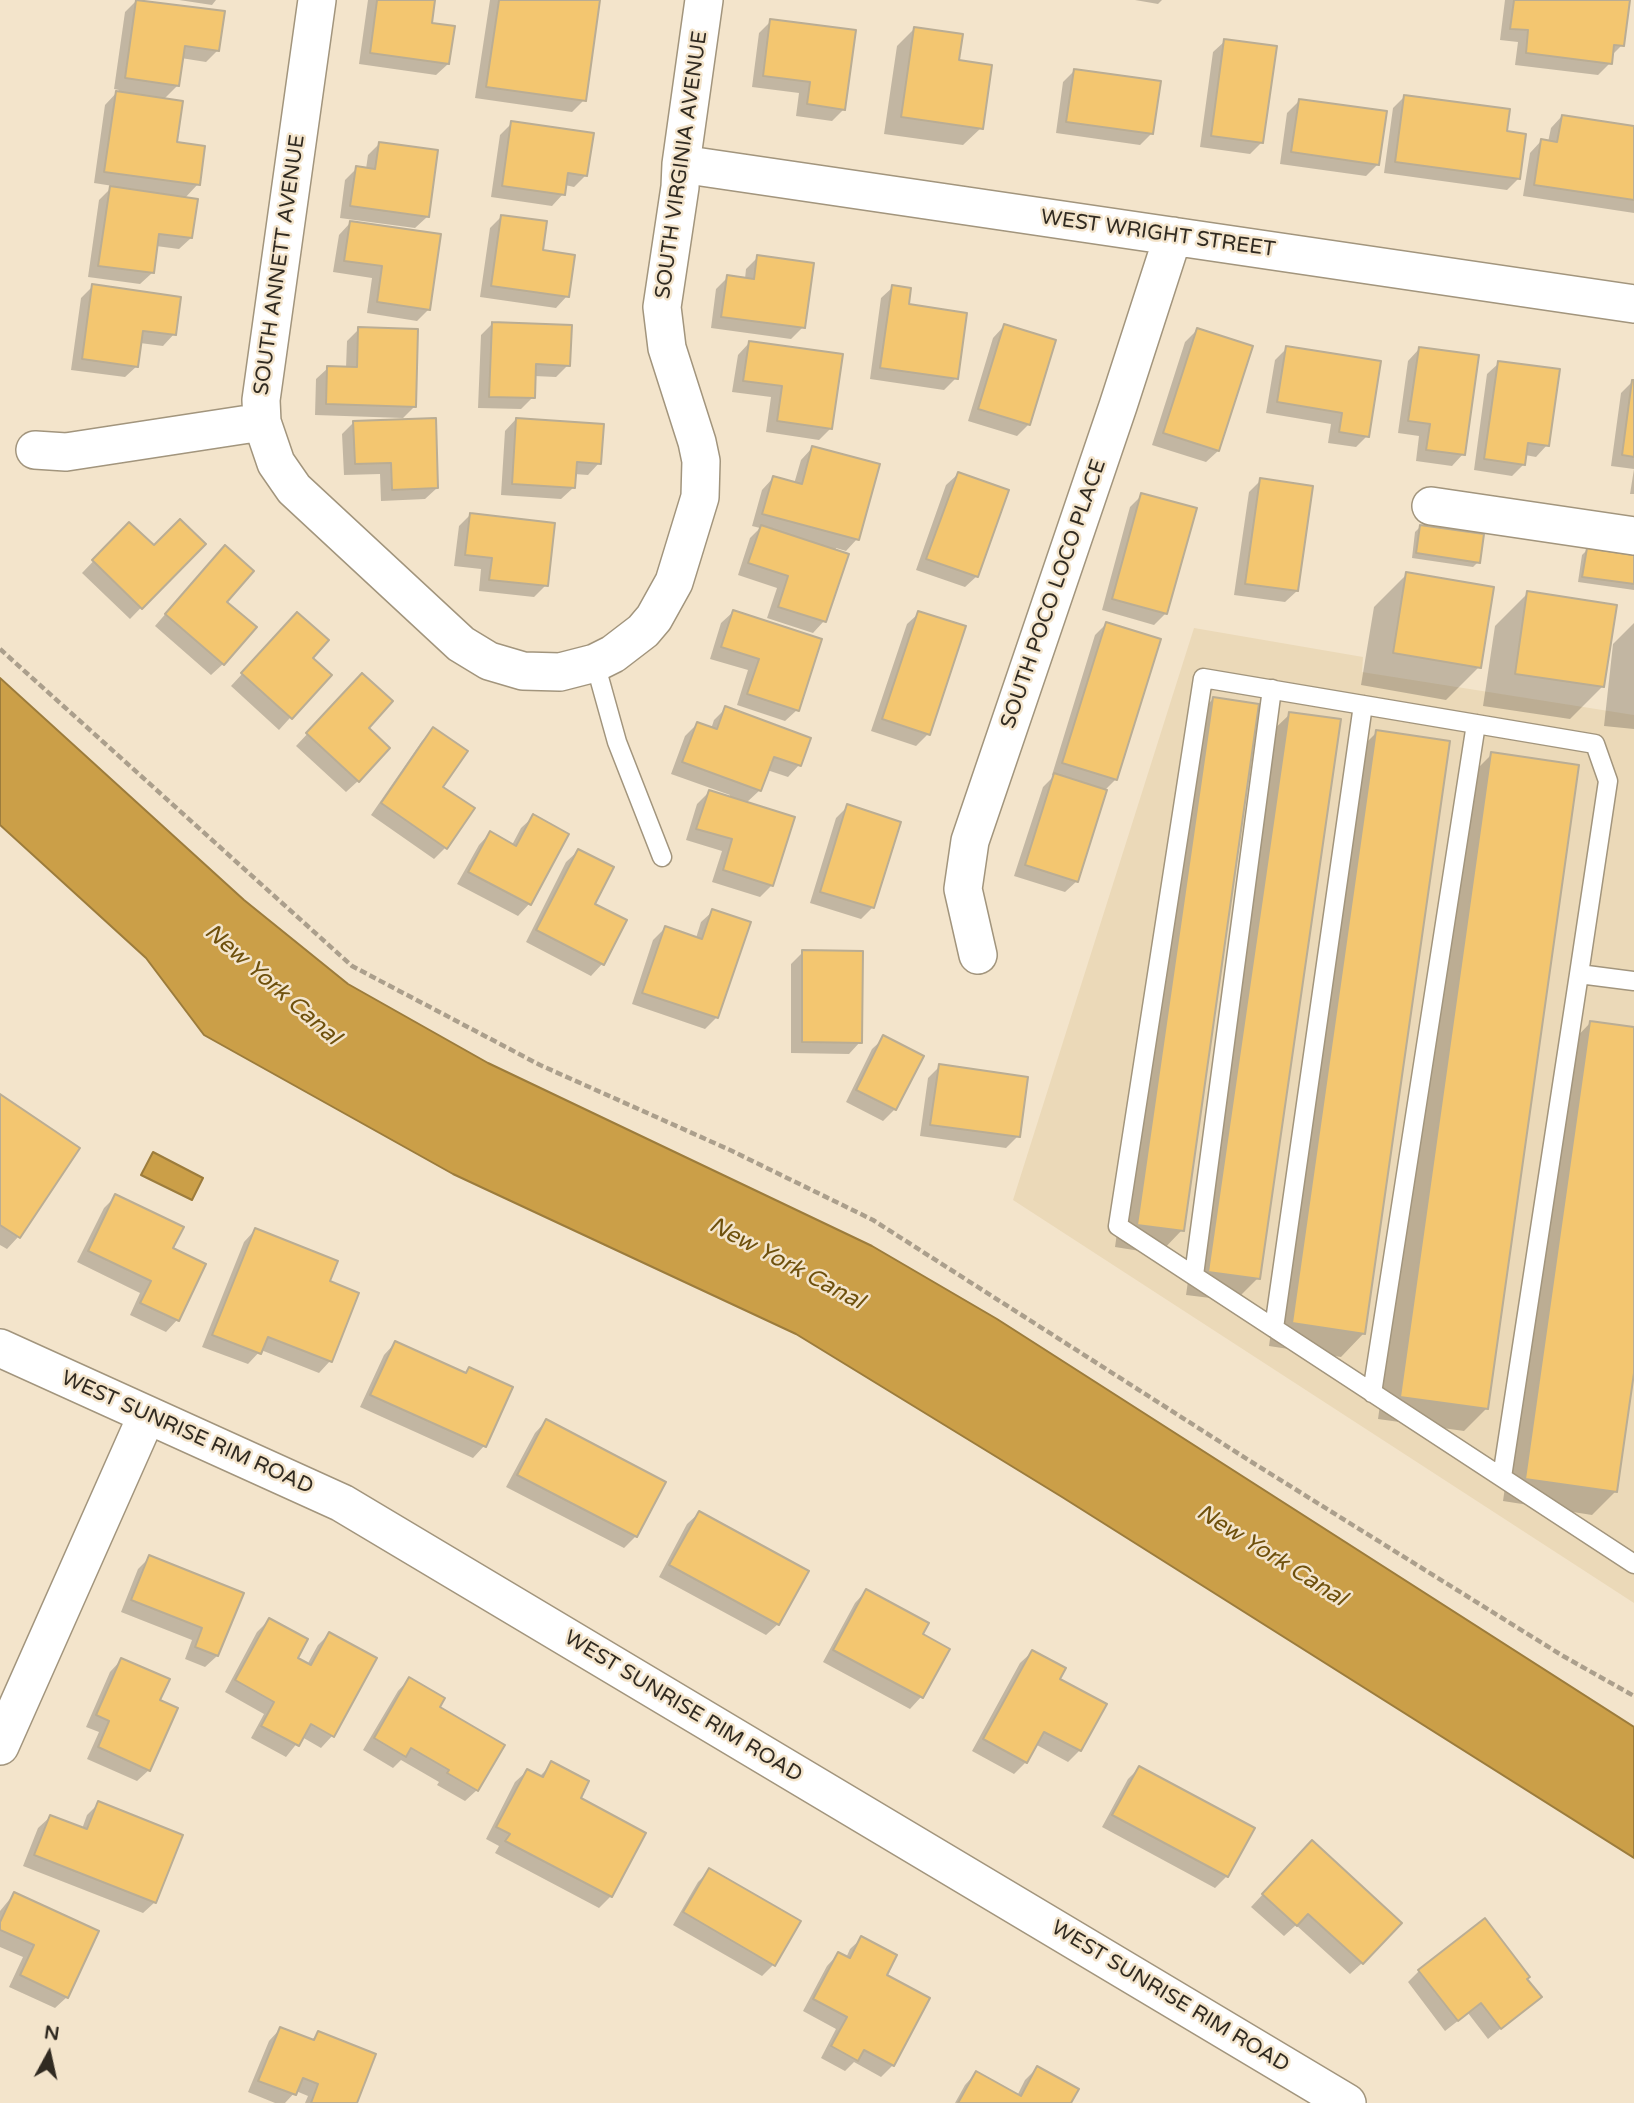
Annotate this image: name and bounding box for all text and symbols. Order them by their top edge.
street label: SOUTH VIRGINIA AVENUE [651,29,713,301]
street label: SOUTH ANNETT AVENUE [249,133,311,397]
street label: WEST WRIGHT STREET [1039,205,1277,263]
street label: SOUTH POCO LOCO PLACE [996,456,1112,732]
water label: New York Canal [198,918,346,1052]
water label: New York Canal [704,1212,868,1316]
street label: WEST SUNRISE RIM ROAD [57,1366,317,1500]
water label: New York Canal [1191,1499,1351,1613]
street label: WEST SUNRISE RIM ROAD [559,1626,807,1788]
street label: WEST SUNRISE RIM ROAD [1046,1916,1294,2078]
north arrow [14,2019,84,2089]
text: N [43,2021,61,2045]

